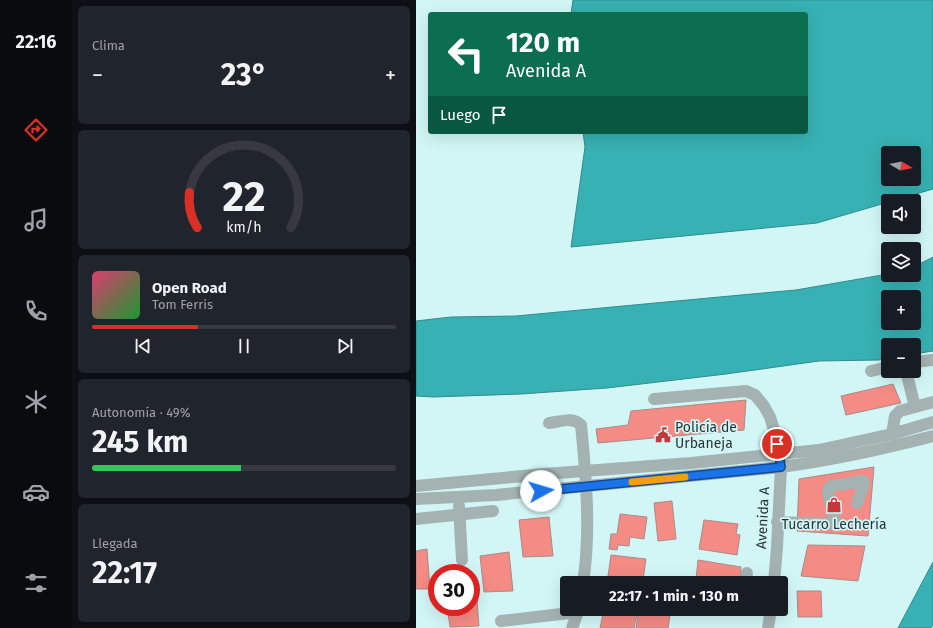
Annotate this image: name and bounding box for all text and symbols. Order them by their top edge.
text: 120 m [506,26,580,59]
icon: left [440,28,492,80]
text: 22:16 [16,31,56,53]
text: Clima [92,38,125,53]
text: 23° [221,57,267,93]
text: Avenida A [506,60,586,82]
text: − [92,62,103,89]
text: + [385,62,396,89]
icon: arrive [488,104,510,126]
text: Luego [440,106,480,124]
icon: directions [22,116,50,144]
north arrow [881,146,921,186]
map controls [881,146,921,378]
text: 22 [222,171,266,221]
button: sound [881,194,921,234]
icon: music [22,206,50,234]
text: km/h [226,218,262,235]
button: layers [881,242,921,282]
text: Open Road [152,279,227,297]
button: + [881,290,921,330]
icon: phone [22,297,50,325]
text: Tom Ferris [152,297,213,312]
icon: previous [132,335,154,357]
icon: pause [233,335,255,357]
icon: next [334,335,356,357]
button: − [881,338,921,378]
icon: climate [22,388,50,416]
text: Autonomía · 49% [92,405,190,420]
place label: Policía de Urbaneja [675,419,737,452]
text: 245 km [92,424,188,460]
public building icon: Policía de Urbaneja [654,426,672,444]
pin [760,427,794,461]
icon: arrive [766,433,788,455]
position arrow [520,470,562,512]
icon: car [22,478,50,506]
street label: Avenida A [753,486,773,550]
shop icon: Tucarro Lechería [825,496,843,514]
place label: Tucarro Lechería [781,516,887,533]
text: Llegada [92,536,138,551]
text: 22:17 [92,555,157,591]
speed limit sign: 30 [428,564,480,616]
icon: filters [22,569,50,597]
text: 22:17 · 1 min · 130 m [609,587,739,605]

